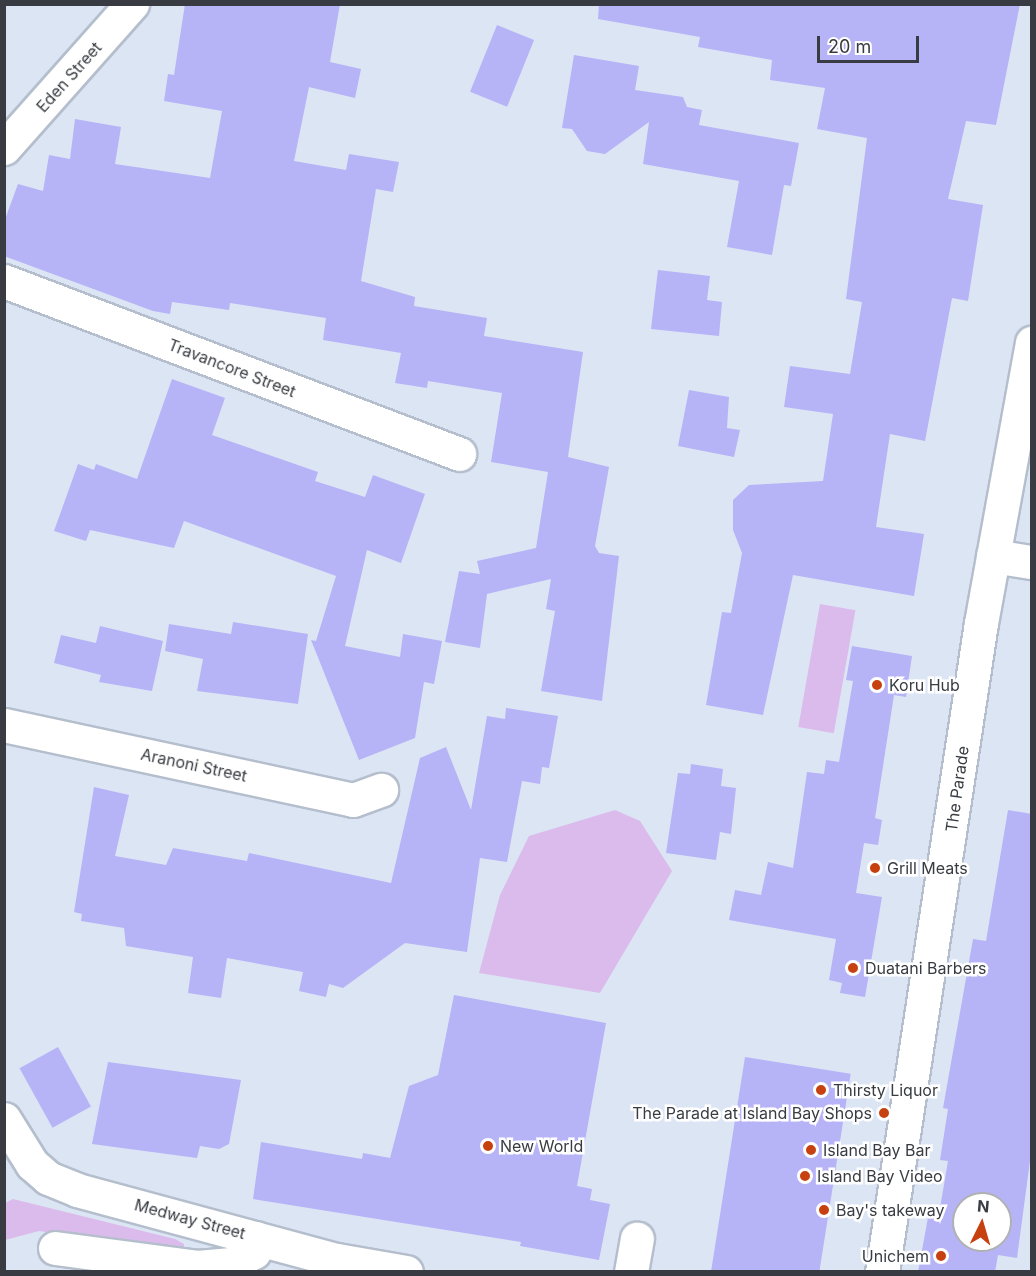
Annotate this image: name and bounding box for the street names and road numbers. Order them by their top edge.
street label: Eden Street [32,38,106,116]
street label: Travancore Street [166,335,298,401]
street label: Aranoni Street [139,744,249,786]
street label: The Parade [941,745,973,833]
street label: Medway Street [132,1195,248,1243]

